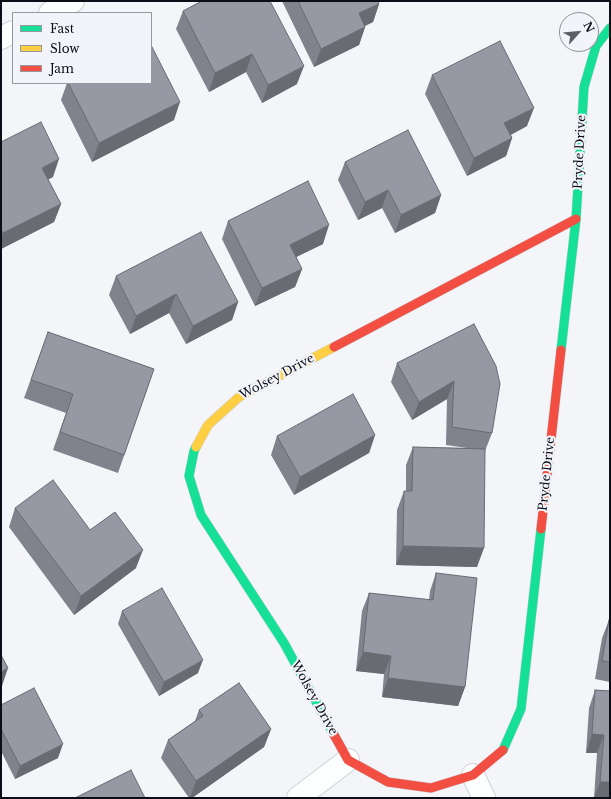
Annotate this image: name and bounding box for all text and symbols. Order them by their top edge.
legend [12,12,152,84]
north arrow [559,12,599,52]
text: N [580,19,597,35]
text: Fast [50,21,74,36]
text: Slow [50,41,79,56]
text: Jam [50,61,74,76]
street label: Pryde Drive [571,115,589,189]
street label: Wolsey Drive [237,351,317,403]
street label: Pryde Drive [536,436,558,512]
street label: Wolsey Drive [288,658,340,738]

